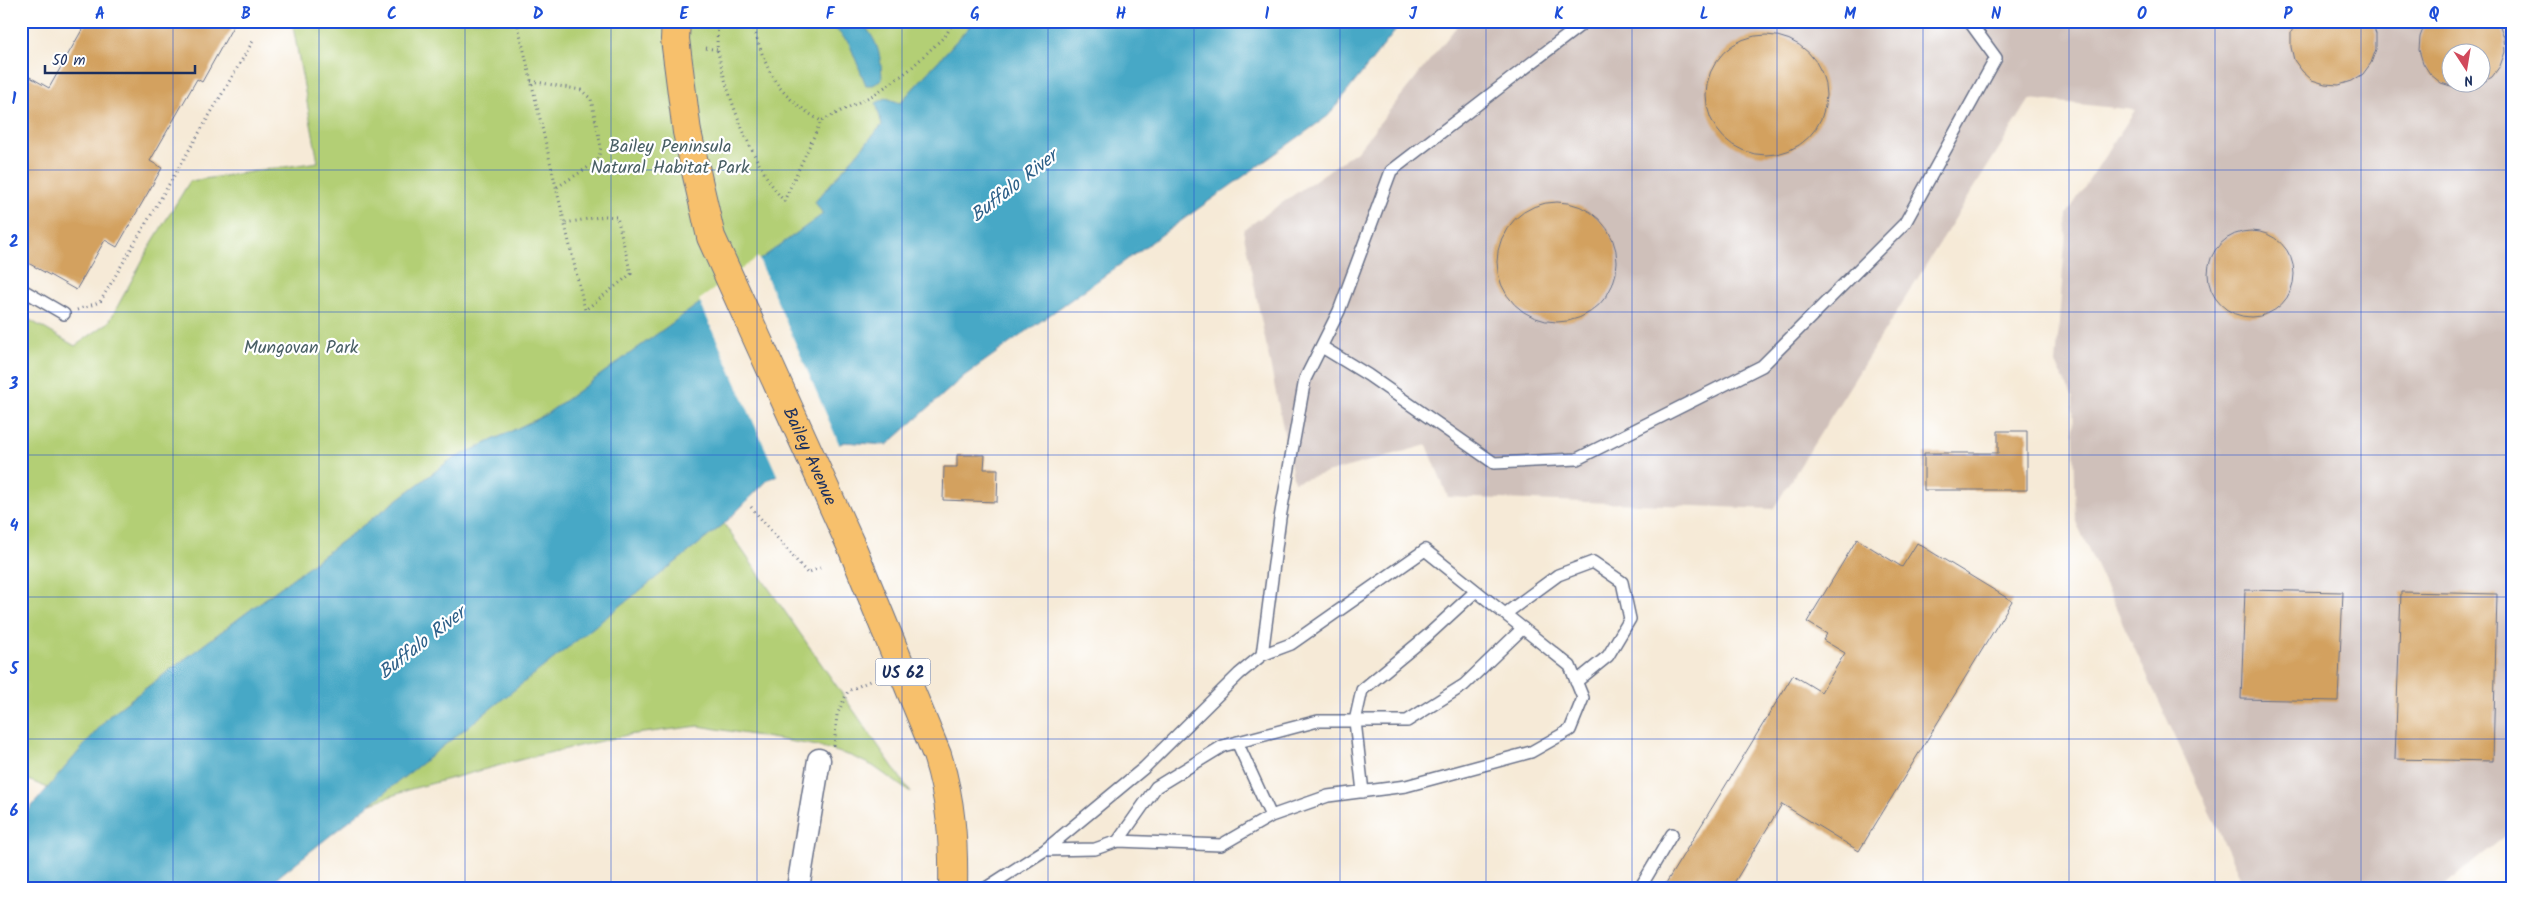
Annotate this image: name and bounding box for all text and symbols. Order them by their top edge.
text: A [95,2,105,27]
text: B [241,2,251,27]
text: C [387,2,397,27]
text: D [533,2,544,27]
text: E [680,2,690,27]
text: F [826,2,836,27]
text: G [970,2,980,27]
text: H [1116,2,1126,27]
text: I [1265,2,1270,27]
text: J [1409,2,1418,27]
text: K [1554,2,1564,27]
text: L [1700,2,1708,27]
text: M [1844,2,1857,27]
text: N [1991,2,2001,27]
text: O [2137,2,2147,27]
text: P [2284,2,2294,27]
text: Q [2429,2,2440,27]
scale bar [45,42,195,74]
north arrow [2442,42,2492,92]
text: 50 m [52,49,86,73]
text: N [2462,68,2475,91]
text: 1 [12,87,17,112]
park label: Bailey Peninsula Natural Habitat Park [591,133,750,183]
water label: Buffalo River [964,141,1067,230]
text: 2 [9,230,19,255]
park label: Mungovan Park [244,334,359,363]
text: 3 [9,372,19,397]
street label: Bailey Avenue [774,403,844,511]
text: 4 [10,514,19,539]
water label: Buffalo River [372,598,475,687]
text: 5 [9,657,20,682]
road number: US 62 [876,659,930,686]
text: 6 [10,799,19,824]

